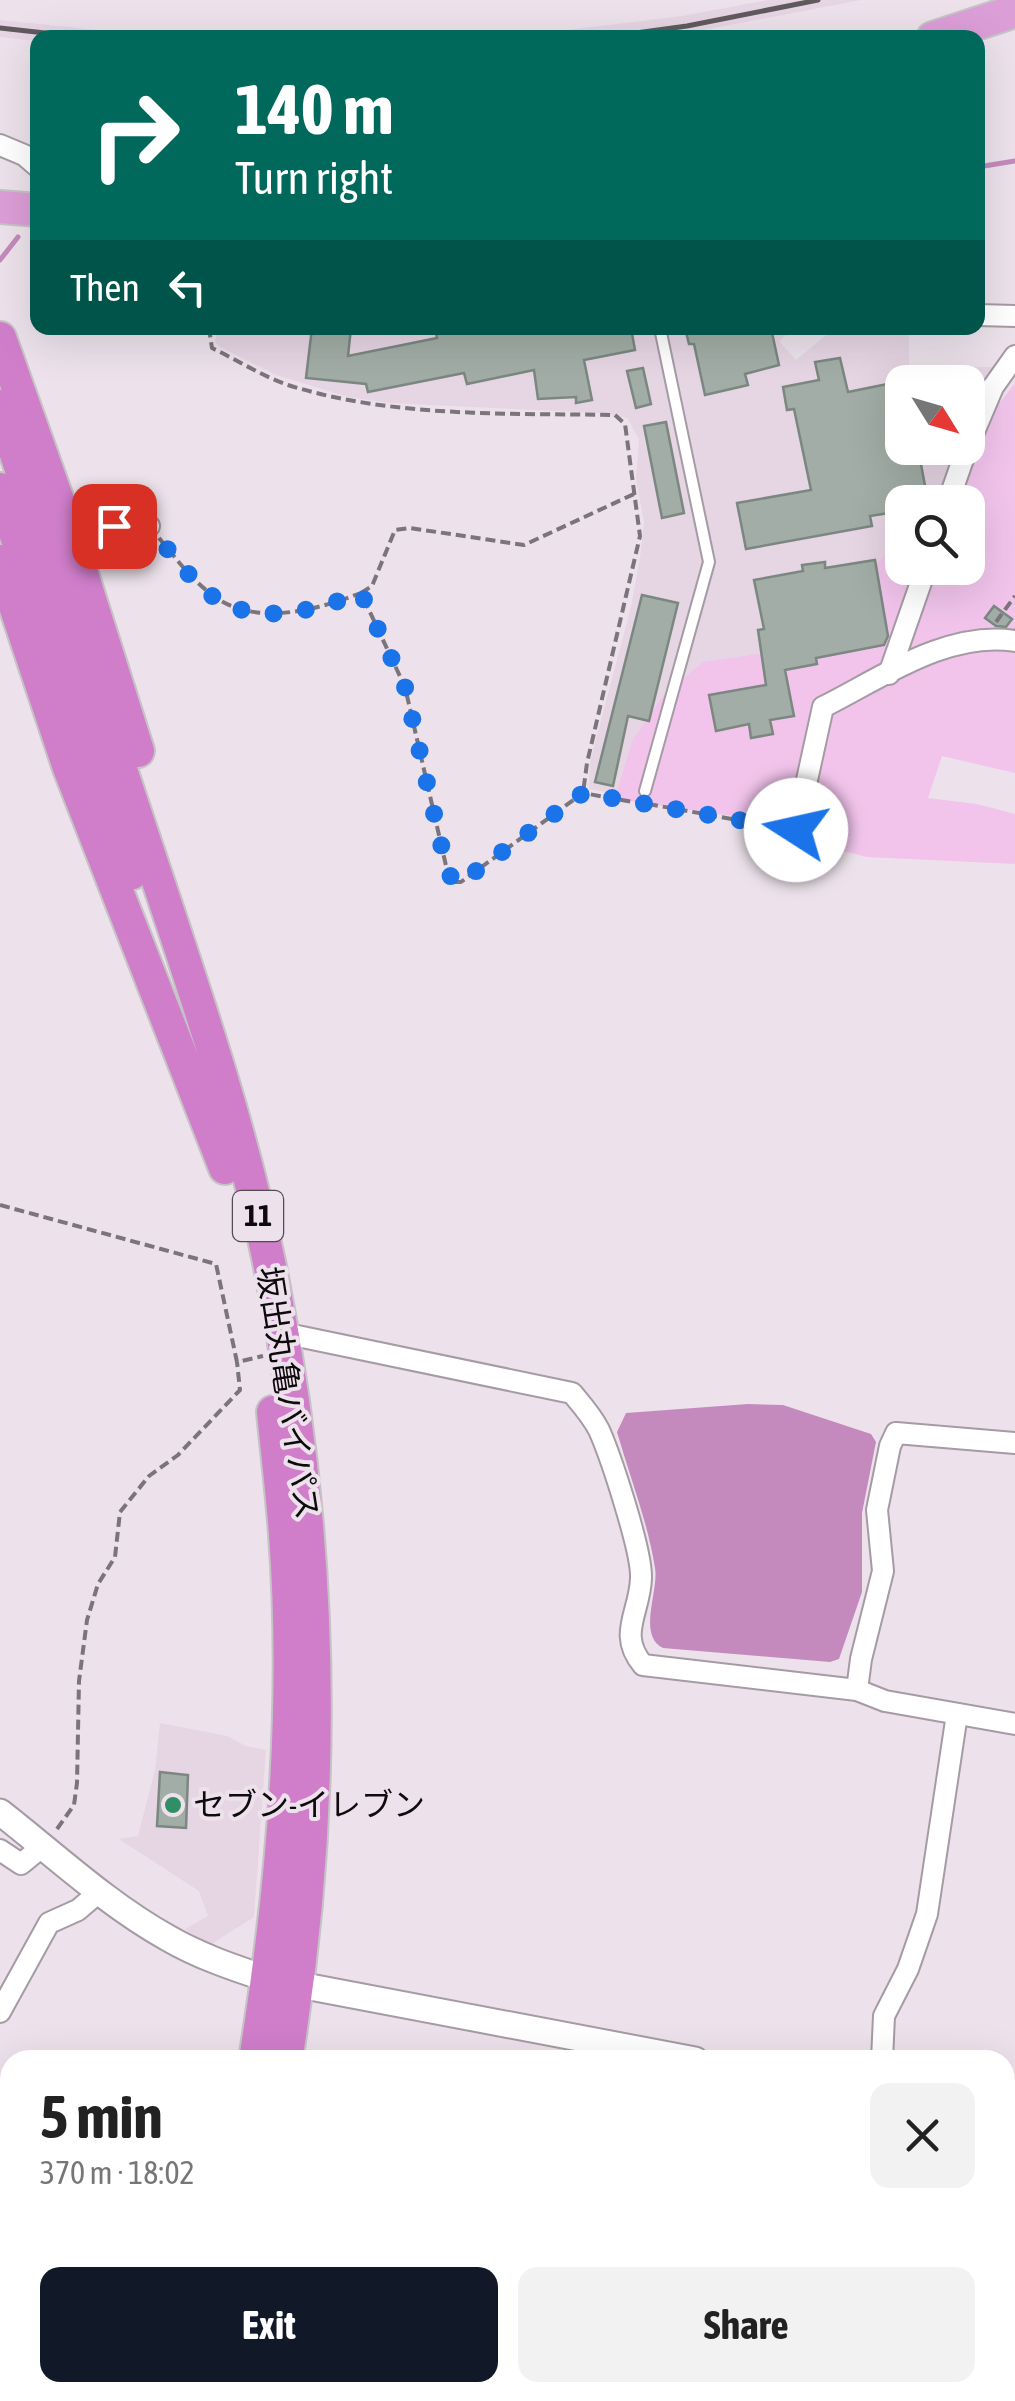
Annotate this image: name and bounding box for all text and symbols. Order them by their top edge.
text: 140 m [235,69,394,149]
icon: right [70,70,200,200]
text: Turn right [235,152,393,204]
icon: left [160,260,215,315]
text: Then [70,266,140,309]
north arrow [885,365,985,465]
map controls [885,365,985,585]
pin [72,484,157,569]
button: search [885,485,985,585]
icon: arrive [87,499,142,554]
position arrow [744,778,848,882]
road number: 11 [233,1191,283,1241]
street label: 坂出丸亀バイパス [250,1264,327,1522]
place label: セブン-イレブン [193,1786,425,1823]
marker: セブン-イレブン [162,1794,184,1816]
text: 5 min [40,2082,163,2151]
button: close [870,2083,975,2188]
text: 370 m · 18:02 [40,2154,195,2191]
button: Exit [40,2267,498,2382]
button: Share [518,2267,975,2382]

